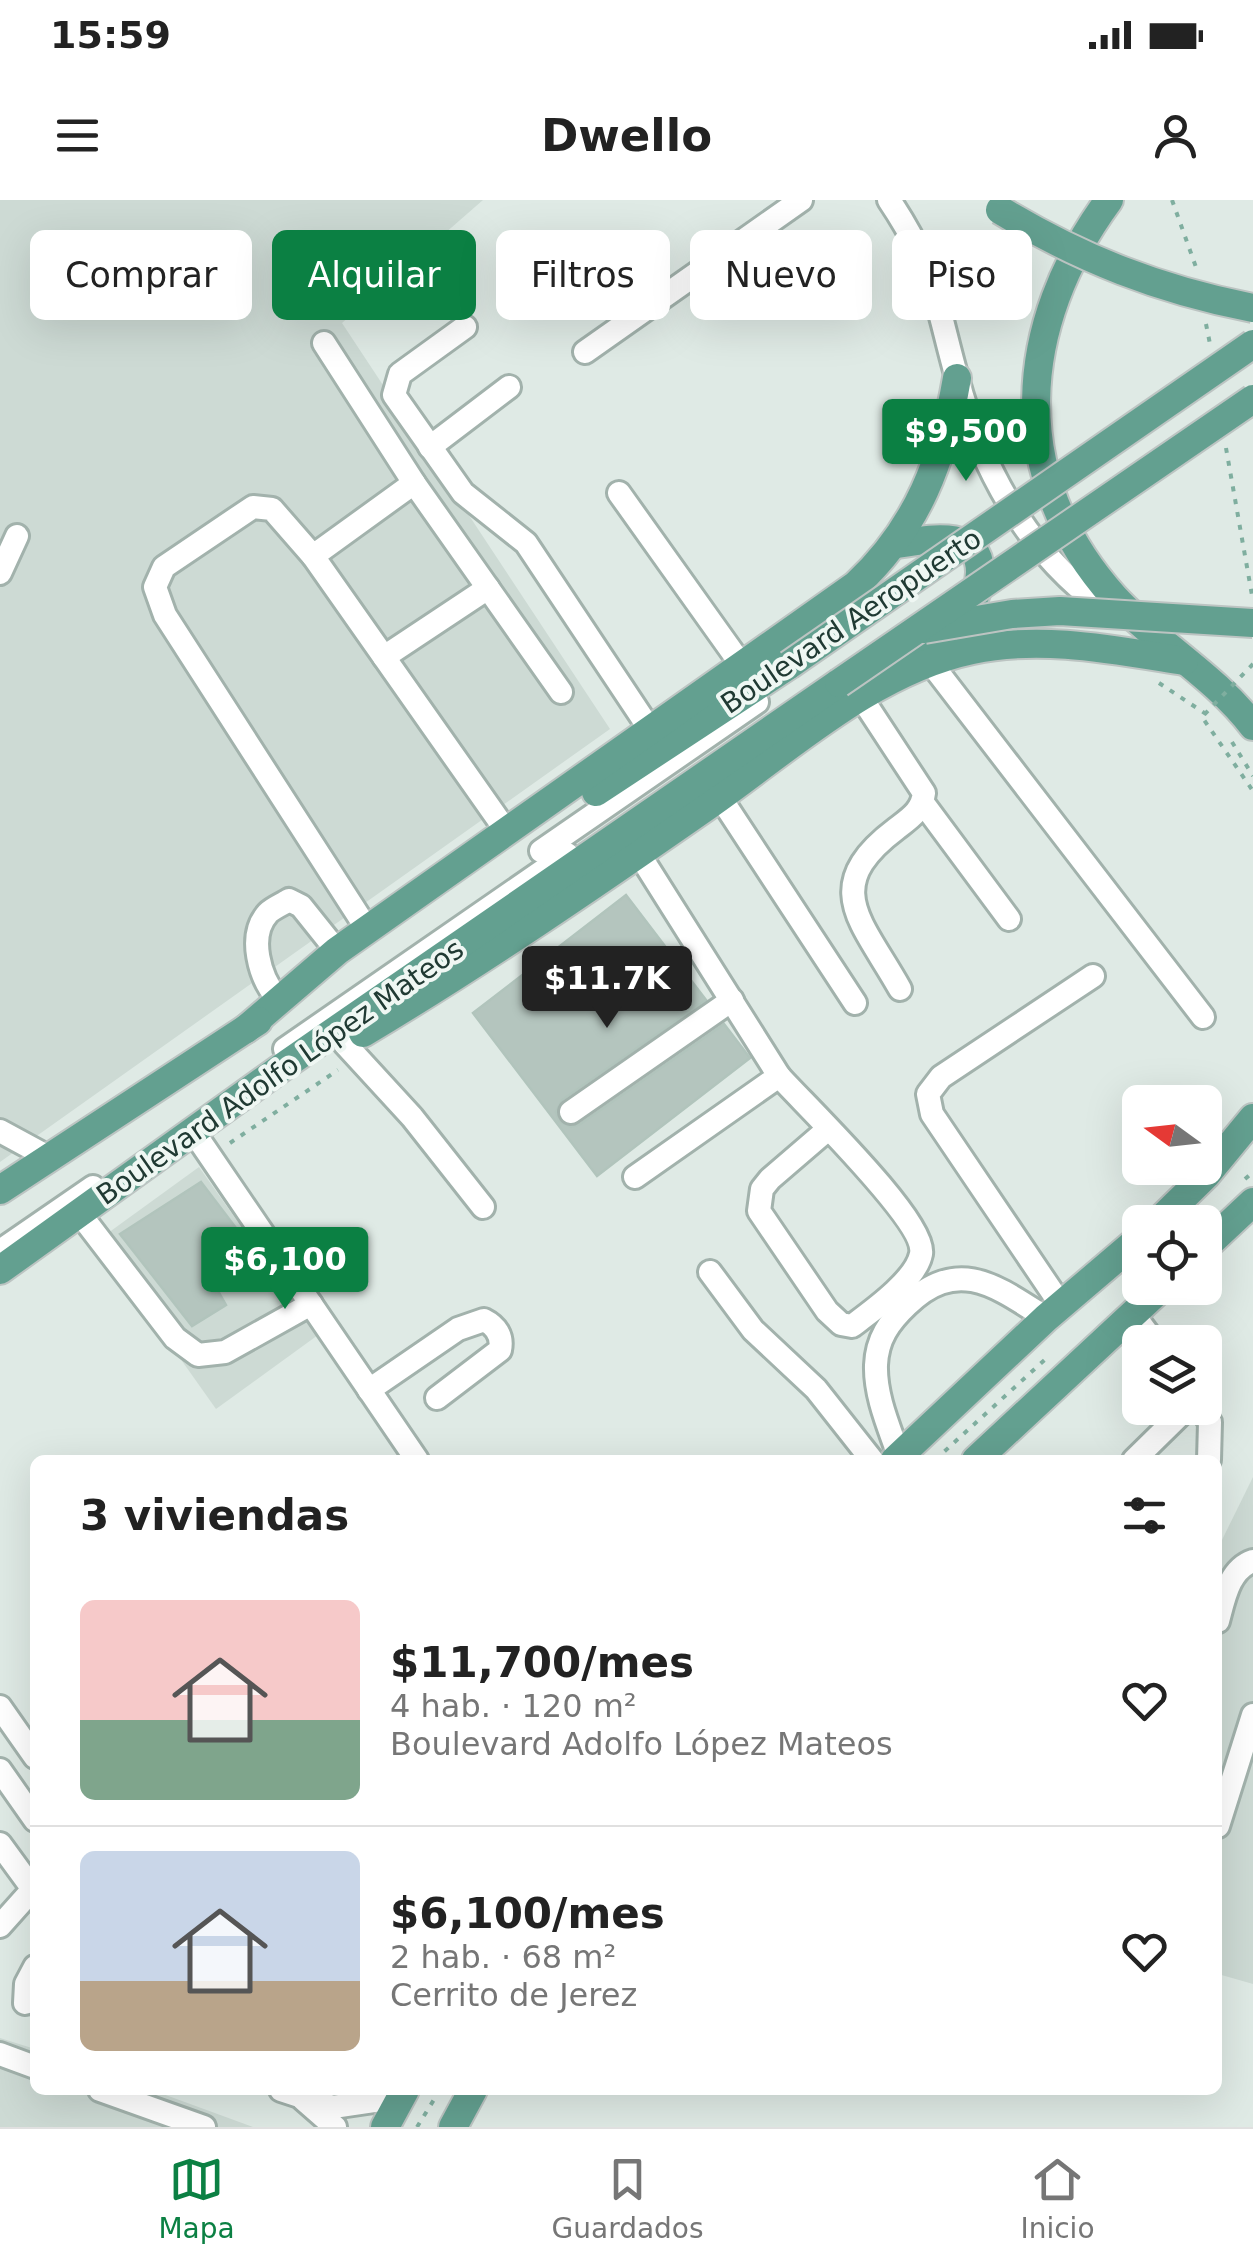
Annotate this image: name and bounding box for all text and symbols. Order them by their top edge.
text: 15:59 [50,13,171,57]
icon: menu [50,108,105,163]
icon: person [1148,108,1203,163]
text: Dwello [541,109,712,162]
chip: Comprar [30,230,252,320]
chip: Alquilar [272,230,476,320]
chip: Filtros [496,230,670,320]
chip: Nuevo [690,230,872,320]
chip: Piso [892,230,1032,320]
pin: $9,500 [885,399,1047,484]
text: $9,500 [904,412,1028,450]
street label: Boulevard Aeropuerto [715,522,987,720]
street label: Boulevard Adolfo López Mateos [90,932,470,1212]
pin: $11.7K [526,946,688,1031]
text: $11.7K [544,959,670,997]
north arrow [1122,1085,1222,1185]
map controls [1122,1085,1222,1425]
button: locate [1122,1205,1222,1305]
pin: $6,100 [204,1227,366,1312]
text: $6,100 [223,1240,347,1278]
button: layers [1122,1325,1222,1425]
icon: filters [1117,1488,1172,1543]
text: 3 viviendas [80,1491,349,1540]
text: $11,700/mes [390,1638,694,1687]
icon: home [160,1640,280,1760]
icon: heart [1117,1673,1172,1728]
text: 4 hab. · 120 m² [390,1687,637,1725]
text: Boulevard Adolfo López Mateos [390,1725,893,1763]
text: $6,100/mes [390,1889,665,1938]
icon: home [160,1891,280,2011]
icon: heart [1117,1924,1172,1979]
text: 2 hab. · 68 m² [390,1938,616,1976]
text: Cerrito de Jerez [390,1976,637,2014]
tab: Mapa [158,2152,235,2245]
tab: Guardados [552,2152,704,2245]
tab: Inicio [1020,2152,1095,2245]

